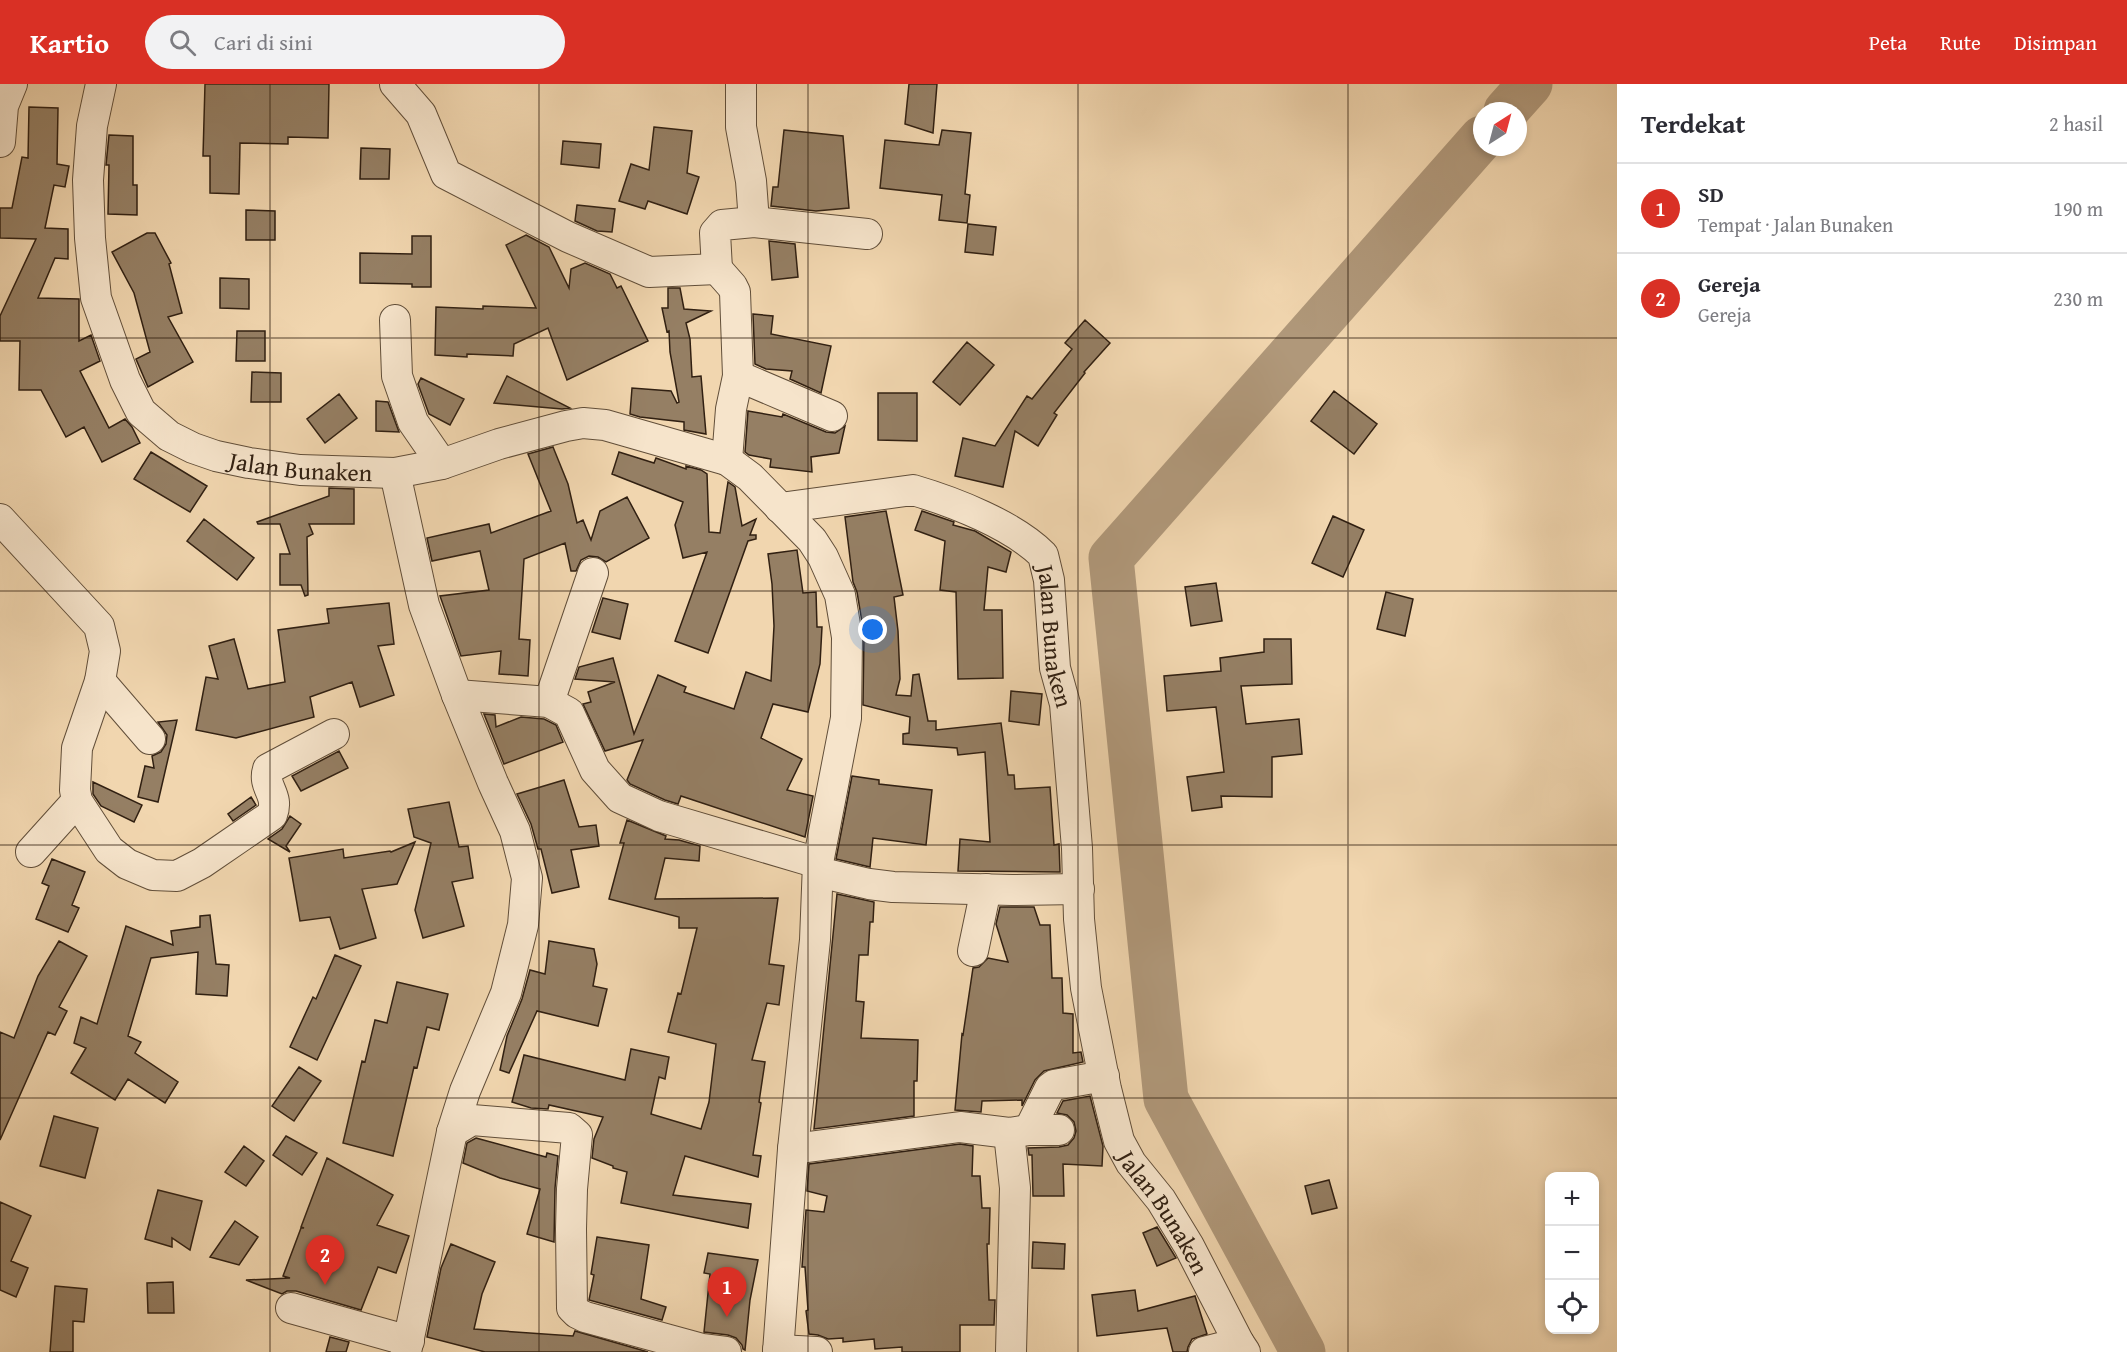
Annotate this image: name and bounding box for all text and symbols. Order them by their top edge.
search box [145,15,565,69]
text: Kartio [30,22,109,63]
icon: search [166,26,199,59]
text: Cari di sini [214,26,313,58]
text: Peta [1869,27,1907,58]
text: Rute [1940,27,1981,58]
text: Disimpan [2014,27,2097,58]
north arrow [1473,102,1527,156]
text: Terdekat [1641,104,1745,143]
text: 2 hasil [2049,109,2103,138]
text: SD [1698,178,1724,210]
text: 1 [1655,194,1666,223]
text: 190 m [2053,194,2103,223]
text: Tempat · Jalan Bunaken [1698,210,1893,239]
text: Gereja [1698,268,1761,300]
text: 2 [1655,284,1666,313]
text: 230 m [2053,284,2103,313]
text: Gereja [1698,300,1751,329]
street label: Jalan Bunaken [223,441,373,490]
street label: Jalan Bunaken [1028,558,1083,712]
your location [858,615,887,644]
street label: Jalan Bunaken [1108,1141,1218,1281]
map controls [1545,1172,1599,1334]
button: + [1545,1172,1599,1226]
button: − [1545,1226,1599,1280]
pin: 2 [306,1236,344,1285]
pin: 1 [708,1268,746,1317]
button: locate [1545,1280,1599,1334]

